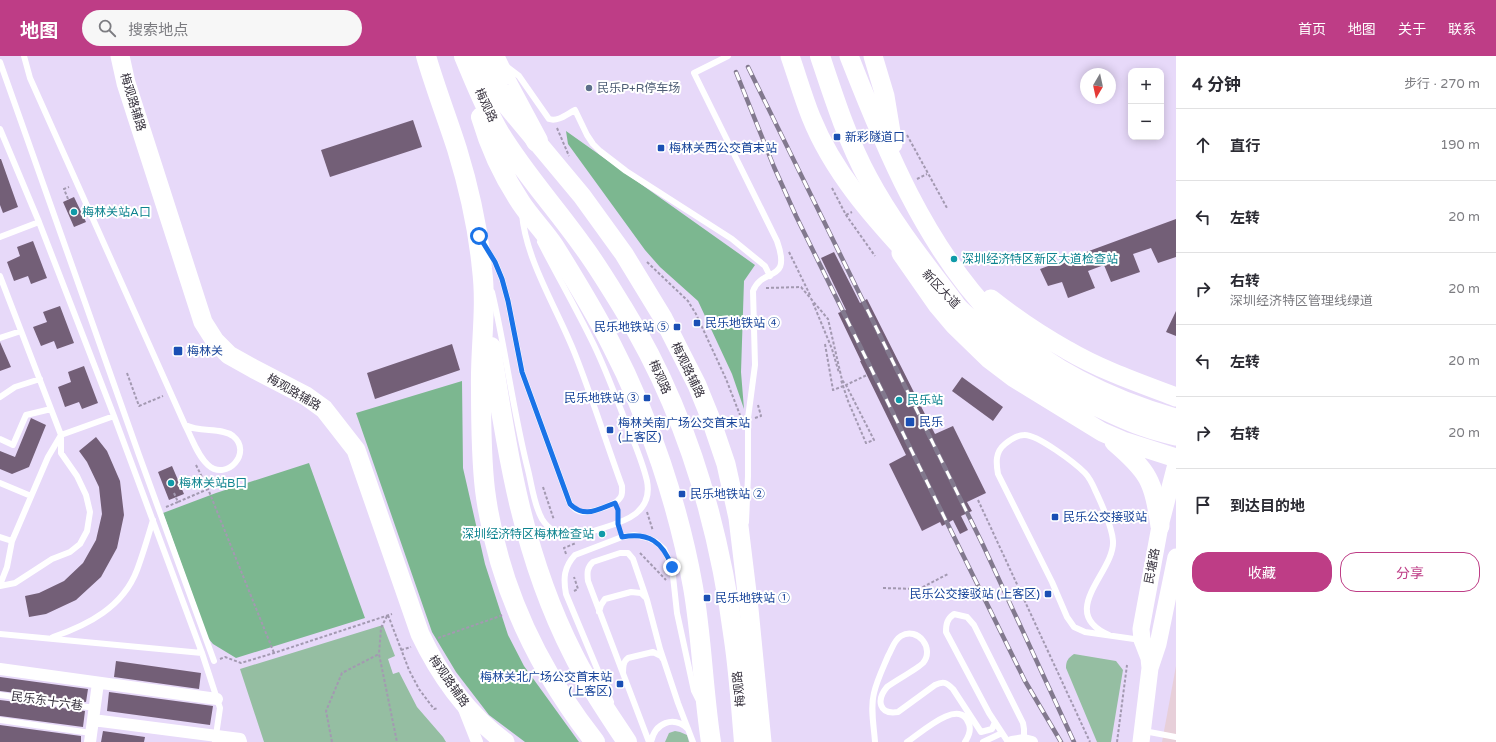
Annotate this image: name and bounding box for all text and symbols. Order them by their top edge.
search box [82,10,362,46]
icon: search [96,17,118,39]
text: 地图 [20,20,58,42]
text: 搜索地点 [128,21,188,39]
text: 首页 [1298,21,1326,38]
text: 地图 [1348,21,1376,38]
text: 关于 [1398,21,1426,38]
text: 联系 [1448,21,1476,38]
north arrow [1080,68,1116,104]
map controls [1128,68,1164,140]
button: + [1128,68,1164,104]
street label: 梅观路辅路 [118,71,148,133]
text: 4 分钟 [1192,74,1241,95]
text: 步行 · 270 m [1404,76,1480,92]
place label: 民乐P+R停车场 [597,81,680,95]
marker: 民乐P+R停车场 [584,83,594,93]
street label: 梅观路 [472,86,500,124]
button: − [1128,104,1164,140]
place label: 新彩隧道口 [845,130,905,144]
marker: 新彩隧道口 [832,132,842,142]
icon: ahead [1192,134,1214,156]
text: 直行 [1230,137,1260,155]
text: 190 m [1440,137,1480,153]
place label: 梅林关西公交首末站 [669,141,777,155]
marker: 梅林关西公交首末站 [656,143,666,153]
place label: 梅林关站A口 [82,205,151,219]
icon: left [1192,206,1214,228]
marker: 梅林关站A口 [69,207,79,217]
text: 左转 [1230,209,1260,227]
text: 20 m [1448,209,1480,225]
route start [470,227,488,245]
place label: 深圳经济特区新区大道检查站 [962,252,1118,266]
marker: 深圳经济特区新区大道检查站 [949,254,959,264]
street label: 新区大道 [919,267,963,311]
text: 右转 [1230,272,1260,290]
icon: right [1192,278,1214,300]
text: 20 m [1448,281,1480,297]
text: 深圳经济特区管理线绿道 [1230,293,1373,309]
place label: 民乐地铁站 ④ [705,316,780,330]
marker: 民乐地铁站 ④ [692,318,702,328]
place label: 民乐地铁站 ⑤ [594,320,669,334]
marker: 民乐地铁站 ⑤ [672,322,682,332]
street label: 梅观路辅路 [669,340,707,400]
place label: 梅林关 [187,344,223,358]
marker: 梅林关 [172,345,184,357]
icon: left [1192,350,1214,372]
text: 左转 [1230,353,1260,371]
text: 20 m [1448,353,1480,369]
street label: 梅观路 [646,358,674,396]
street label: 梅观路辅路 [265,371,323,413]
place label: 民乐地铁站 ③ [564,391,639,405]
marker: 民乐地铁站 ③ [642,393,652,403]
place label: 民乐站 [907,393,943,407]
marker: 民乐站 [894,395,904,405]
place label: 民乐 [919,415,943,429]
place label: 梅林关南广场公交首末站 (上客区) [618,416,750,444]
marker: 民乐 [904,416,916,428]
icon: right [1192,422,1214,444]
marker: 梅林关南广场公交首末站 (上客区) [605,425,615,435]
text: 右转 [1230,425,1260,443]
text: 20 m [1448,425,1480,441]
place label: 梅林关站B口 [179,476,247,490]
marker: 梅林关站B口 [166,478,176,488]
place label: 民乐地铁站 ② [690,487,765,501]
marker: 民乐地铁站 ② [677,489,687,499]
icon: arrive [1192,494,1214,516]
text: 到达目的地 [1230,497,1305,515]
place label: 民乐公交接驳站 [1063,510,1147,524]
marker: 民乐公交接驳站 [1050,512,1060,522]
place label: 深圳经济特区梅林检查站 [462,527,594,541]
marker: 深圳经济特区梅林检查站 [597,529,607,539]
street label: 民塘路 [1142,547,1162,585]
button: 收藏 [1192,552,1332,592]
button: 分享 [1340,552,1480,592]
route end [663,558,681,576]
place label: 民乐公交接驳站 (上客区) [909,587,1040,601]
marker: 民乐公交接驳站 (上客区) [1043,589,1053,599]
place label: 民乐地铁站 ① [715,591,790,605]
marker: 民乐地铁站 ① [702,593,712,603]
street label: 梅观路辅路 [426,652,472,710]
place label: 梅林关北广场公交首末站 (上客区) [480,670,612,698]
street label: 梅观路 [730,670,748,708]
marker: 梅林关北广场公交首末站 (上客区) [615,679,625,689]
street label: 民乐东十六巷 [10,689,84,713]

